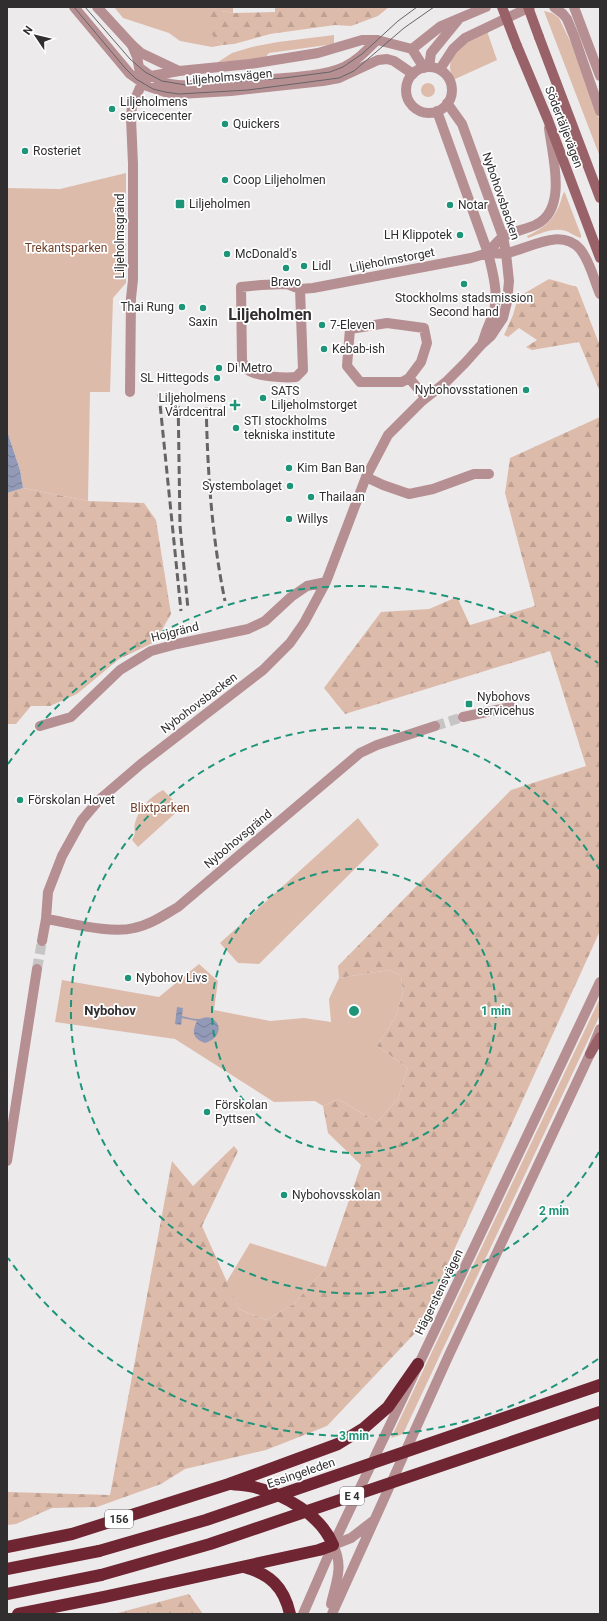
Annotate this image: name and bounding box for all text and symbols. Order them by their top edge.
north arrow [16,16,56,56]
text: N [21,23,36,37]
street label: Liljeholmsvägen [185,66,273,88]
street label: Södertäljevägen [542,84,586,170]
place label: Liljeholmens servicecenter [120,95,192,123]
marker: Liljeholmens servicecenter [107,104,117,114]
place label: Quickers [233,117,280,131]
marker: Quickers [220,119,230,129]
place label: Rosteriet [33,144,81,158]
marker: Rosteriet [20,146,30,156]
street label: Nybohovsbacken [479,150,523,242]
place label: Coop Liljeholmen [233,173,326,187]
marker: Coop Liljeholmen [220,175,230,185]
street label: Liljeholmsgränd [113,193,127,279]
place label: Liljeholmen [189,197,250,211]
marker: Liljeholmen [174,198,186,210]
place label: Notar [458,198,488,212]
marker: Notar [445,200,455,210]
place label: LH Klippotek [384,228,453,242]
marker: LH Klippotek [455,230,465,240]
park label: Trekantsparken [25,241,107,255]
street label: Liljeholmstorget [348,245,436,275]
place label: McDonald's [235,247,297,261]
marker: McDonald's [222,249,232,259]
place label: Lidl [312,259,331,273]
marker: Lidl [299,261,309,271]
marker: Bravo [281,263,291,273]
place label: Bravo [271,275,301,289]
marker: Stockholms stadsmission Second hand [459,279,469,289]
place label: Stockholms stadsmission Second hand [395,291,533,319]
place label: Thai Rung [120,300,174,314]
marker: Thai Rung [177,302,187,312]
marker: Saxin [198,303,208,313]
district label: Liljeholmen [228,305,312,324]
place label: Saxin [188,315,218,329]
place label: 7-Eleven [330,318,375,332]
marker: 7-Eleven [317,320,327,330]
place label: Kebab-ish [332,342,385,356]
marker: Kebab-ish [319,344,329,354]
place label: Di Metro [227,361,272,375]
marker: Di Metro [214,363,224,373]
place label: SL Hittegods [140,371,209,385]
marker: SL Hittegods [212,373,222,383]
place label: Nybohovsstationen [415,383,518,397]
place label: SATS Liljeholmstorget [271,384,357,412]
marker: Nybohovsstationen [521,385,531,395]
place label: Liljeholmens Vårdcentral [158,391,226,419]
marker: SATS Liljeholmstorget [258,393,268,403]
marker: Liljeholmens Vårdcentral [229,399,241,411]
place label: STI stockholms tekniska institute [244,414,335,442]
marker: STI stockholms tekniska institute [231,423,241,433]
place label: Kim Ban Ban [297,461,365,475]
marker: Kim Ban Ban [284,463,294,473]
place label: Systembolaget [202,479,282,493]
marker: Systembolaget [285,481,295,491]
place label: Thailaan [319,490,365,504]
marker: Thailaan [306,492,316,502]
place label: Willys [297,512,328,526]
marker: Willys [284,514,294,524]
street label: Hojgränd [150,619,200,645]
street label: Nybohovsbacken [158,670,240,736]
place label: Nybohovs servicehus [477,690,535,718]
marker: Nybohovs servicehus [464,699,474,709]
place label: Förskolan Hovet [28,793,115,807]
marker: Förskolan Hovet [15,795,25,805]
park label: Blixtparken [130,801,190,815]
street label: Nybohovsgränd [201,807,275,871]
place label: Nybohov Livs [136,971,207,985]
marker: Nybohov Livs [123,973,133,983]
district label: Nybohov [84,1003,136,1018]
centre of rings [347,1004,361,1018]
text: 1 min [481,1004,511,1018]
place label: Förskolan Pyttsen [215,1098,268,1126]
marker: Förskolan Pyttsen [202,1107,212,1117]
place label: Nybohovsskolan [292,1188,380,1202]
marker: Nybohovsskolan [279,1190,289,1200]
text: 2 min [539,1204,569,1218]
street label: Hägerstensvägen [412,1247,466,1337]
text: 3 min [339,1429,369,1443]
street label: Essingeleden [265,1455,337,1491]
road number: E 4 [340,1487,364,1505]
road number: 156 [105,1510,133,1528]

